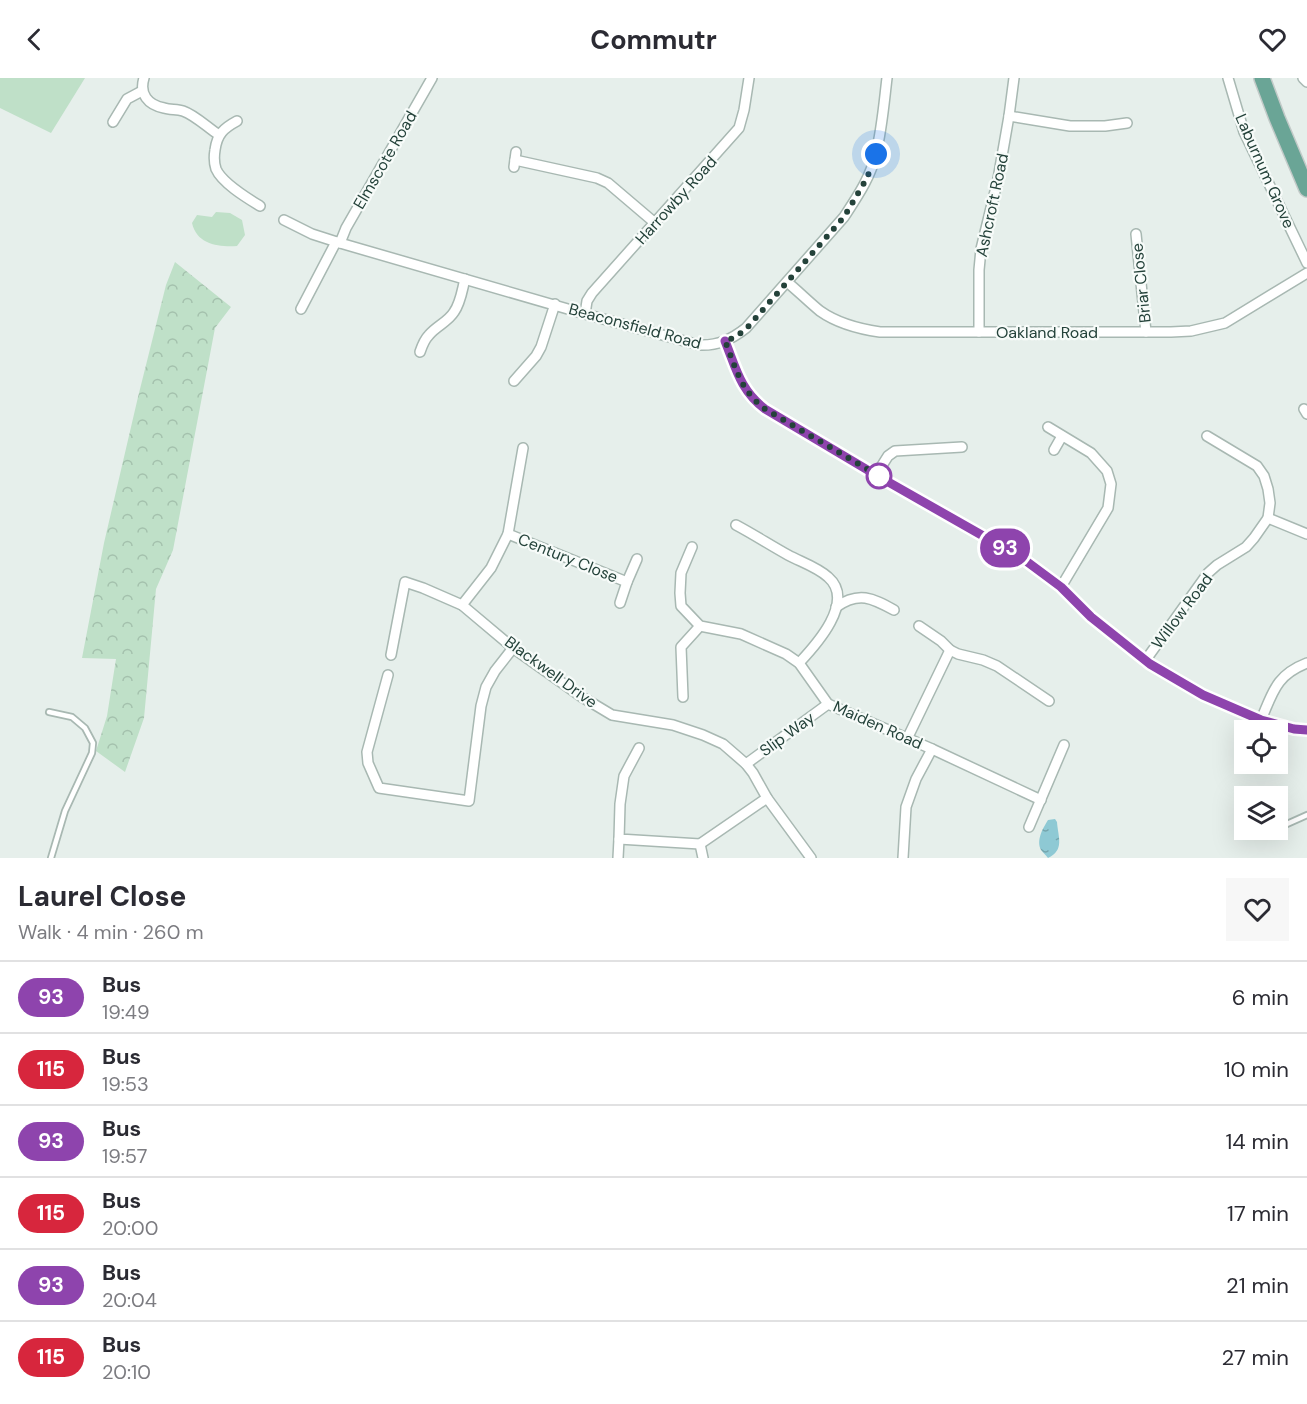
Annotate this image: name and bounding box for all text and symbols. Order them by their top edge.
text: Commutr [590,22,717,57]
icon: back [18,23,51,56]
icon: heart [1256,23,1289,56]
street label: Elmscote Road [348,107,422,213]
street label: Laburnum Grove [1230,111,1300,231]
your location [861,139,891,169]
street label: Harrowby Road [631,151,721,249]
street label: Ashcroft Road [971,151,1013,259]
street label: Briar Close [1126,242,1156,324]
street label: Beaconsfield Road [566,298,704,354]
street label: Oakland Road [996,322,1098,343]
unlabelled marker [866,463,892,489]
street label: Century Close [515,528,621,588]
line badge: 93 [978,528,1032,568]
text: 93 [992,534,1018,562]
street label: Willow Road [1147,569,1217,653]
street label: Blackwell Drive [501,631,601,713]
street label: Maiden Road [830,696,926,754]
street label: Slip Way [755,707,819,761]
map controls [1234,720,1288,840]
button: locate [1234,720,1288,774]
button: layers [1234,786,1288,840]
text: Laurel Close [18,878,186,915]
button: heart [1226,878,1289,941]
text: Walk · 4 min · 260 m [18,919,203,945]
text: Bus [102,970,141,999]
text: 93 [38,983,64,1011]
text: 6 min [1232,983,1289,1012]
text: 19:49 [102,999,150,1025]
text: Bus [102,1042,141,1071]
text: 115 [37,1055,65,1083]
text: 10 min [1224,1055,1289,1084]
text: 19:53 [102,1071,149,1097]
text: Bus [102,1114,141,1143]
text: 93 [38,1127,64,1155]
text: 14 min [1225,1127,1289,1156]
text: 19:57 [102,1143,147,1169]
text: Bus [102,1186,141,1215]
text: 115 [37,1199,65,1227]
text: 17 min [1227,1199,1289,1228]
text: 20:00 [102,1215,158,1241]
text: Bus [102,1258,141,1287]
text: 93 [38,1271,64,1299]
text: 21 min [1226,1271,1289,1300]
text: 20:04 [102,1287,157,1313]
text: Bus [102,1330,141,1359]
text: 115 [37,1343,65,1371]
text: 27 min [1222,1343,1289,1372]
text: 20:10 [102,1359,151,1385]

